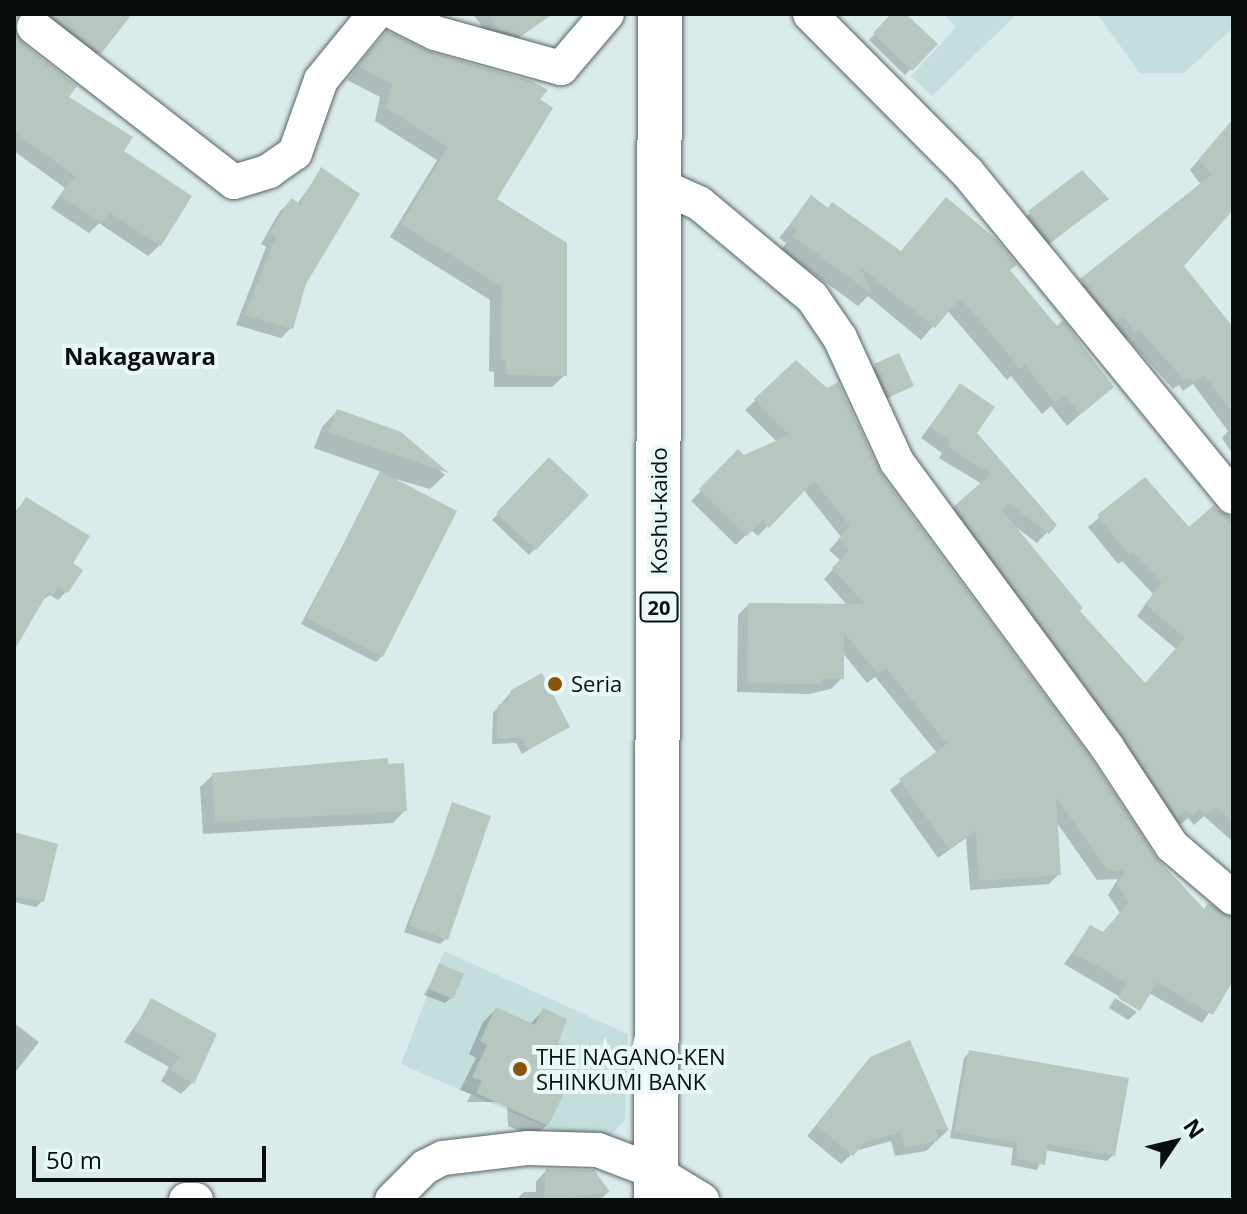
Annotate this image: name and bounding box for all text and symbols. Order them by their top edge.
district label: Nakagawara [64,342,216,370]
street label: Koshu-kaido [646,447,672,575]
road number: 20 [639,591,679,623]
place label: Seria [571,671,622,697]
marker: Seria [546,675,564,693]
place label: THE NAGANO-KEN SHINKUMI BANK [536,1043,726,1094]
marker: THE NAGANO-KEN SHINKUMI BANK [511,1060,529,1078]
north arrow [1135,1102,1215,1182]
text: N [1177,1112,1212,1144]
scale bar [36,1130,270,1180]
text: 50 m [46,1143,102,1176]

